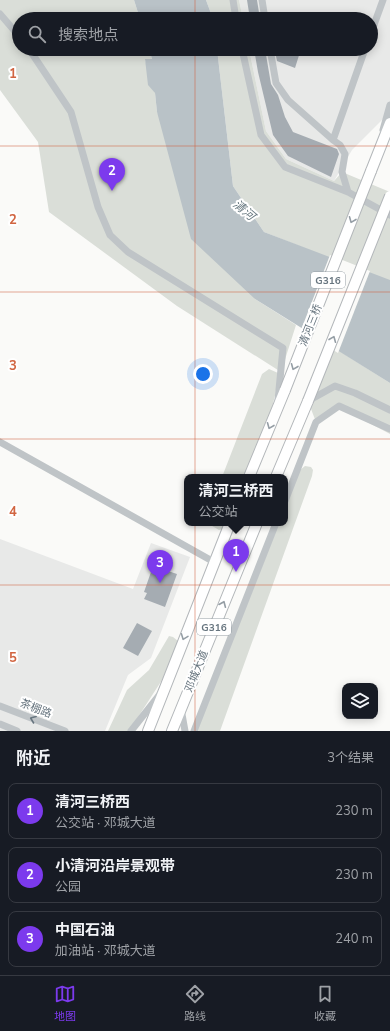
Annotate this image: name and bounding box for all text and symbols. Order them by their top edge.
search box [12,12,378,56]
icon: search [26,23,48,45]
text: 搜索地点 [58,25,118,45]
text: 1 [9,65,17,83]
pin: 2 [99,158,125,191]
water label: 清河 [230,196,260,225]
text: 2 [9,211,17,229]
one-way arrow [349,216,357,224]
road number: G316 [311,272,345,288]
street label: 清河三桥 [295,302,326,348]
one-way arrow [328,335,336,342]
text: 3 [9,357,17,375]
your location [193,364,213,384]
one-way arrow [290,364,298,371]
one-way arrow [267,421,275,429]
popup [184,474,288,526]
text: 清河三桥西 [198,481,274,501]
text: 4 [9,503,17,521]
text: 公交站 [198,503,238,521]
pin: 1 [223,539,249,572]
pin: 3 [147,550,173,583]
one-way arrow [218,600,226,608]
road number: G316 [197,619,231,635]
one-way arrow [180,633,188,640]
street label: 邓城大道 [181,648,212,694]
text: 5 [9,649,17,667]
map controls [342,683,378,719]
button: layers [342,683,378,719]
street label: 茶棚路 [18,696,54,721]
one-way arrow [29,715,36,723]
text: 附近 [16,747,50,770]
text: 3个结果 [327,749,374,767]
text: 清河三桥西 [55,792,130,812]
text: 1 [26,802,34,820]
text: 230 m [335,802,373,820]
text: 公交站 · 邓城大道 [55,814,156,832]
text: 小清河沿岸景观带 [55,856,175,876]
text: 2 [26,866,34,884]
text: 230 m [335,866,373,884]
text: 公园 [55,878,81,896]
text: 中国石油 [55,920,115,940]
text: 3 [26,930,34,948]
text: 240 m [335,930,373,948]
text: 加油站 · 邓城大道 [55,942,156,960]
tab: 地图 [54,983,76,1024]
tab: 路线 [184,983,206,1024]
tab: 收藏 [314,983,336,1024]

